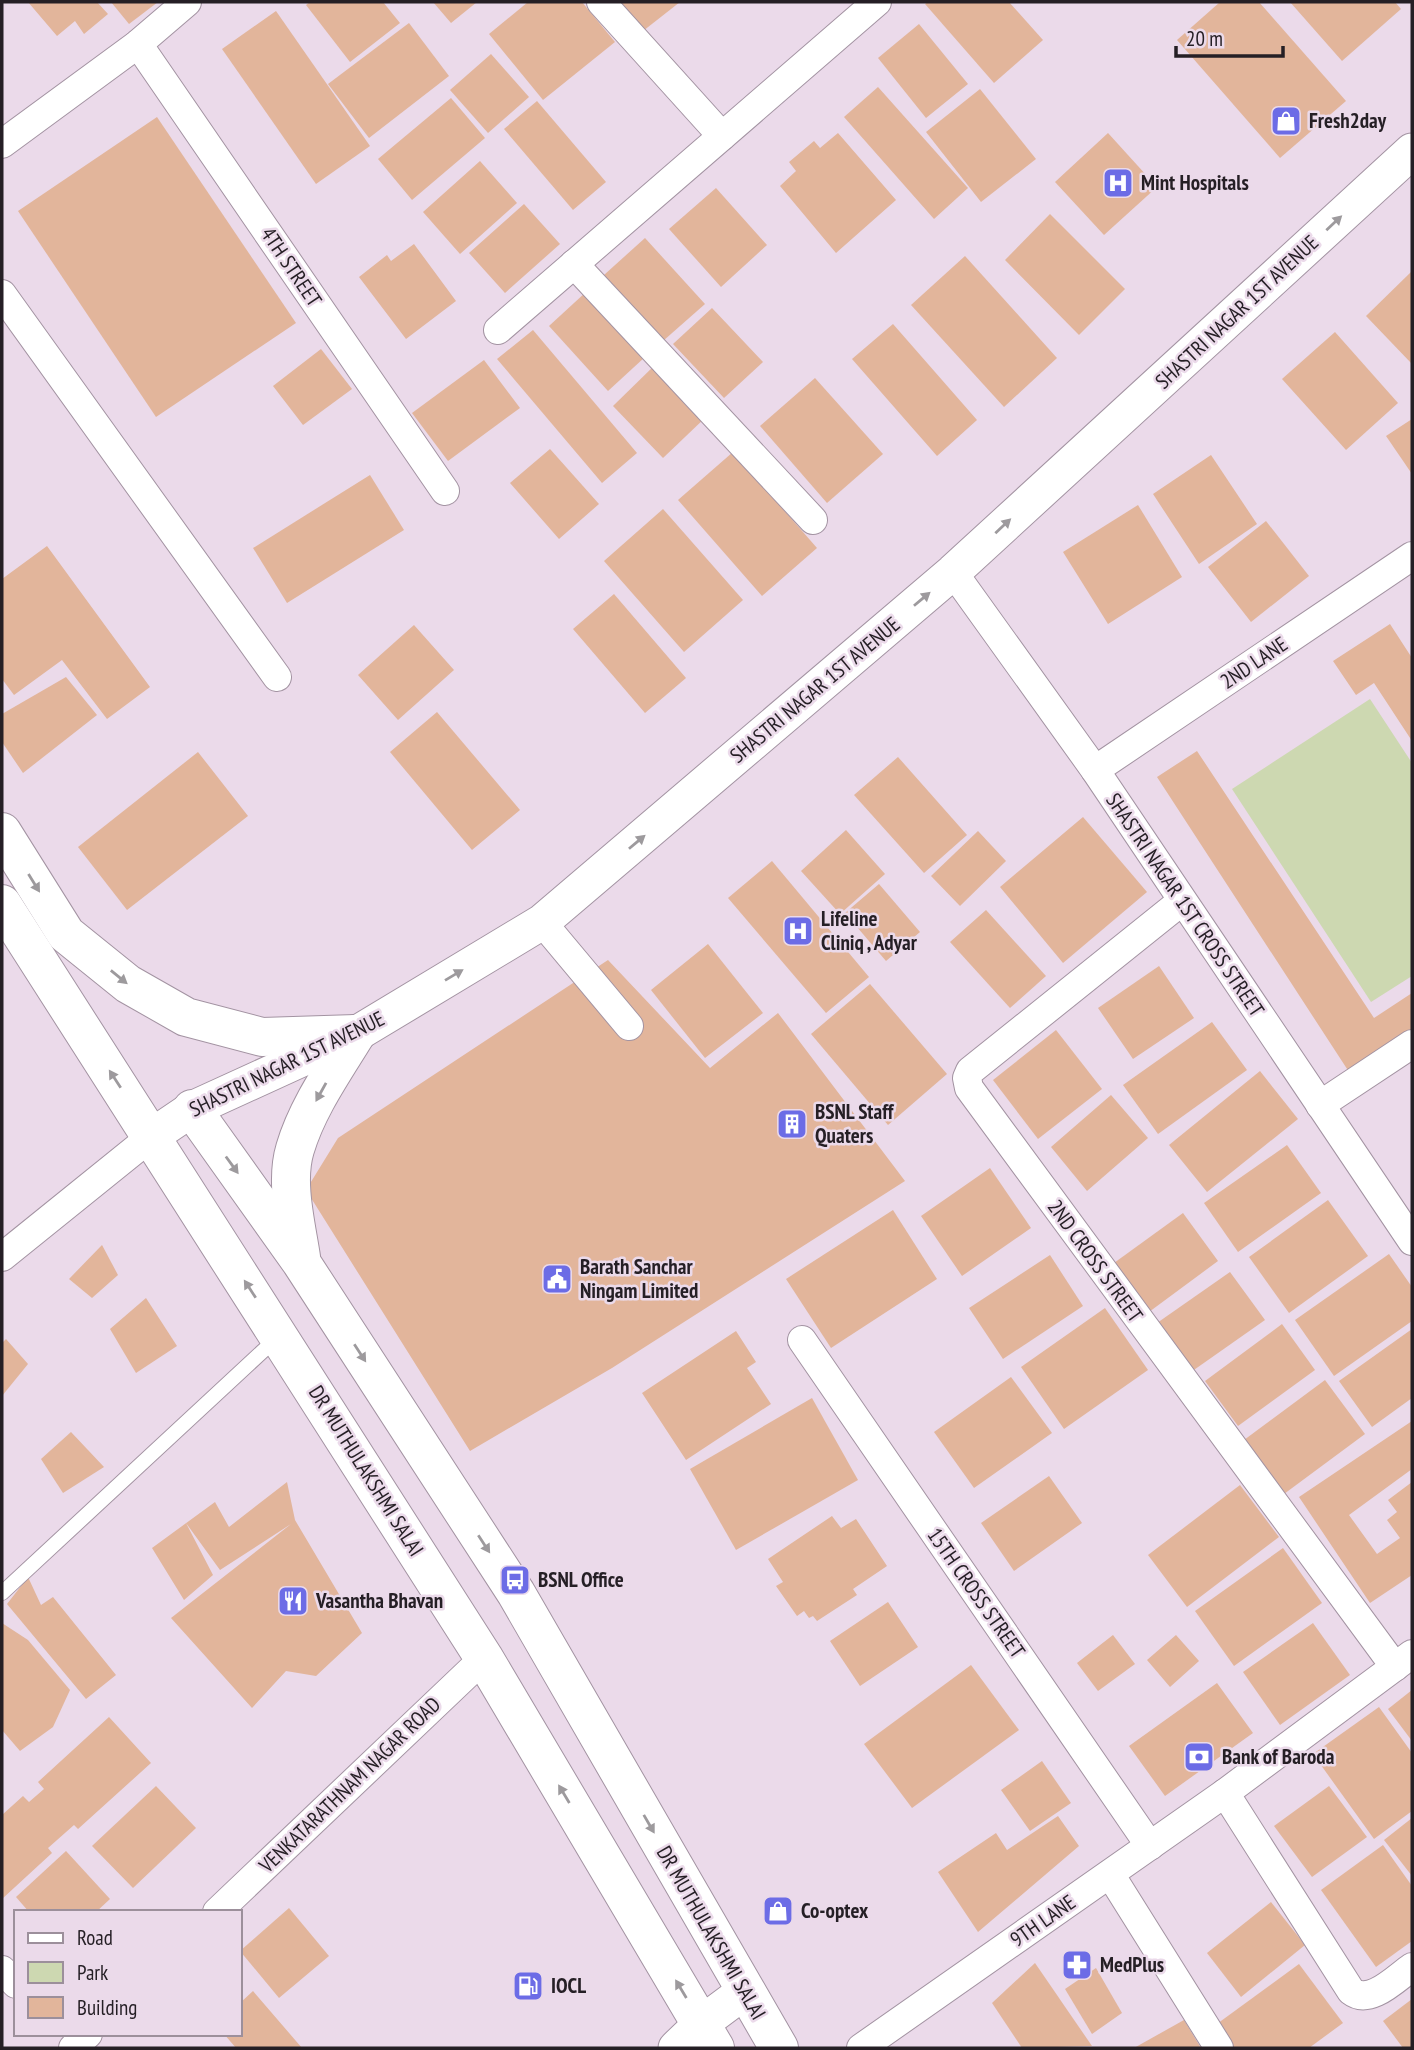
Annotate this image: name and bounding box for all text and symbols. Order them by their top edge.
scale bar [1176,14,1283,58]
text: 20 m [1186,25,1223,52]
shop icon: Fresh2day [1269,104,1303,138]
place label: Fresh2day [1309,107,1387,134]
hospital icon: Mint Hospitals [1101,166,1135,200]
place label: Mint Hospitals [1141,169,1249,196]
one-way arrow [1325,216,1342,232]
street label: 4TH STREET [255,222,328,312]
street label: SHASTRI NAGAR 1ST AVENUE [1149,229,1324,394]
one-way arrow [994,518,1012,534]
one-way arrow [913,591,931,607]
street label: SHASTRI NAGAR 1ST AVENUE [724,611,905,769]
street label: 2ND LANE [1215,630,1292,695]
street label: SHASTRI NAGAR 1ST CROSS STREET [1100,788,1271,1022]
one-way arrow [628,834,646,849]
one-way arrow [28,873,41,892]
place label: Lifeline Cliniq , Adyar [821,905,918,956]
hospital icon: Lifeline Cliniq , Adyar [781,914,815,948]
one-way arrow [111,969,128,984]
one-way arrow [444,969,463,981]
street label: SHASTRI NAGAR 1ST AVENUE [185,1005,389,1123]
one-way arrow [109,1069,122,1088]
one-way arrow [315,1083,327,1102]
place label: BSNL Staff Quaters [815,1098,895,1149]
building icon: BSNL Staff Quaters [775,1107,809,1141]
one-way arrow [225,1156,239,1174]
street label: 2ND CROSS STREET [1042,1194,1149,1328]
place label: Barath Sanchar Ningam Limited [580,1253,698,1304]
public building icon: Barath Sanchar Ningam Limited [540,1262,574,1296]
one-way arrow [244,1279,257,1298]
one-way arrow [353,1343,366,1362]
street label: DR MUTHULAKSHMI SALAI [303,1380,430,1561]
street label: 15TH CROSS STREET [921,1522,1032,1664]
one-way arrow [477,1534,490,1554]
bus stop icon: BSNL Office [498,1563,532,1597]
place label: BSNL Office [538,1566,624,1593]
restaurant icon: Vasantha Bhavan [276,1584,310,1618]
place label: Vasantha Bhavan [315,1587,443,1614]
street label: VENKATARATHNAM NAGAR ROAD [253,1691,446,1879]
bank icon: Bank of Baroda [1182,1740,1216,1774]
place label: Bank of Baroda [1222,1743,1335,1770]
one-way arrow [558,1784,571,1803]
one-way arrow [642,1815,655,1834]
street label: DR MUTHULAKSHMI SALAI [651,1841,772,2024]
street label: 9TH LANE [1005,1888,1081,1953]
shop icon: Co-optex [761,1894,795,1928]
place label: Co-optex [801,1897,869,1924]
legend [14,1910,242,2036]
text: Road [77,1924,113,1951]
pharmacy icon: MedPlus [1060,1948,1094,1982]
place label: MedPlus [1100,1951,1164,1978]
text: Park [77,1959,108,1986]
fuel station icon: IOCL [511,1969,545,2003]
place label: IOCL [551,1972,586,1999]
one-way arrow [675,1980,687,1999]
text: Building [77,1994,137,2021]

